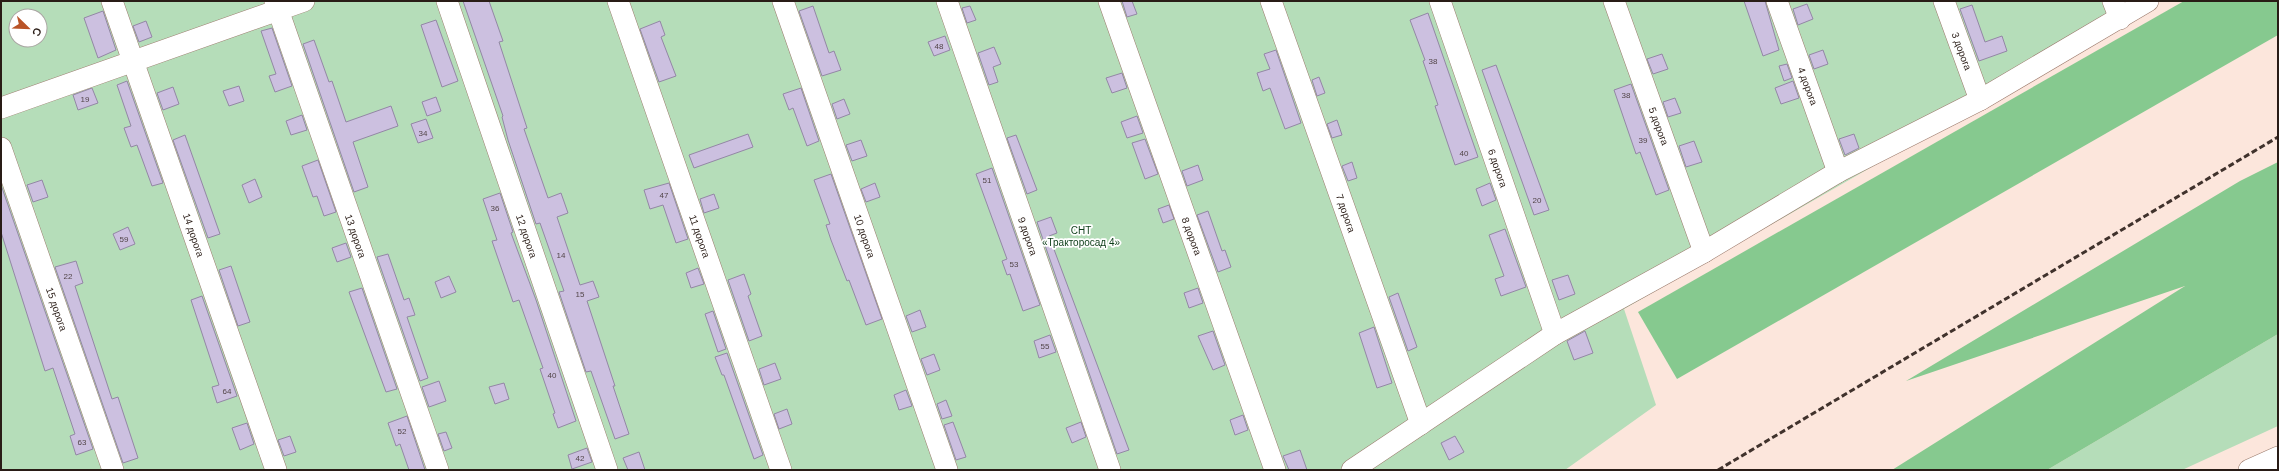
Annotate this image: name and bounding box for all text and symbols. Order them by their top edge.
north arrow [8,8,48,48]
text: С [30,26,44,38]
street label: 3 дорога [1950,31,1974,72]
house number: 48 [935,42,944,51]
house number: 38 [1429,57,1438,66]
street label: 4 дорога [1796,66,1820,107]
house number: 38 [1622,91,1631,100]
house number: 19 [81,95,90,104]
street label: 5 дорога [1647,106,1671,147]
house number: 34 [419,129,428,138]
house number: 39 [1639,136,1648,145]
street label: 6 дорога [1486,148,1509,189]
house number: 40 [1460,149,1469,158]
house number: 51 [983,176,992,185]
house number: 47 [660,191,669,200]
street label: 7 дорога [1334,193,1357,234]
house number: 20 [1533,196,1542,205]
house number: 36 [491,204,500,213]
street label: 14 дорога [181,212,206,259]
street label: 13 дорога [343,213,368,260]
street label: 12 дорога [514,213,539,260]
street label: 11 дорога [687,213,712,259]
street label: 10 дорога [852,213,877,260]
street label: 9 дорога [1016,216,1039,257]
street label: 8 дорога [1180,216,1204,257]
park label: СНТ «Тракторосад 4» [1042,225,1121,248]
house number: 59 [120,235,129,244]
house number: 14 [557,251,566,260]
house number: 53 [1010,260,1019,269]
house number: 22 [64,272,73,281]
street label: 15 дорога [44,286,69,333]
house number: 15 [576,290,585,299]
house number: 55 [1041,342,1050,351]
house number: 40 [548,371,557,380]
house number: 64 [223,387,232,396]
house number: 52 [398,427,407,436]
house number: 63 [78,438,87,447]
house number: 42 [576,454,585,463]

